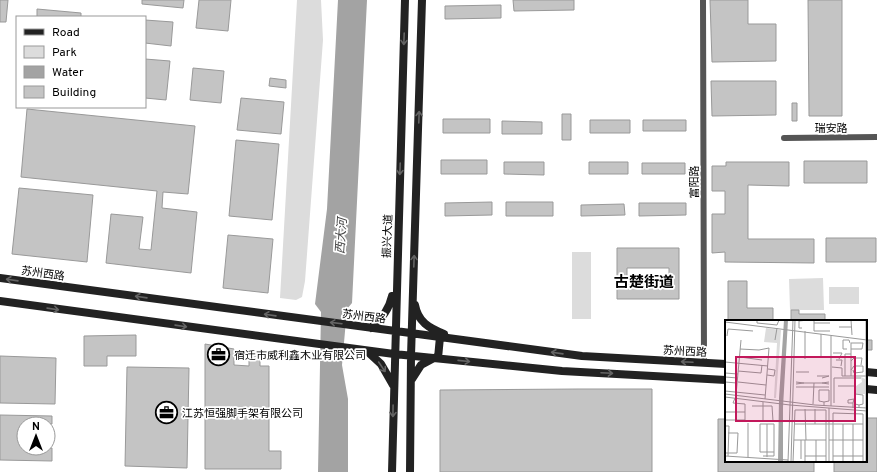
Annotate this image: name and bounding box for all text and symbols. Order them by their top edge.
legend [16,16,146,108]
text: Road [52,25,80,41]
one-way arrow [400,32,407,45]
text: Park [52,45,77,61]
text: Water [52,65,84,81]
text: Building [52,85,96,101]
one-way arrow [415,111,422,124]
street label: 瑞安路 [815,122,848,136]
one-way arrow [396,162,403,175]
street label: 富阳路 [688,166,702,199]
street label: 振兴大道 [380,214,396,258]
water label: 西大河 [333,216,351,255]
one-way arrow [410,255,418,268]
street label: 苏州西路 [20,264,66,284]
district label: 古楚街道 [614,273,674,293]
one-way arrow [6,276,19,284]
one-way arrow [135,293,148,301]
one-way arrow [46,305,59,313]
street label: 苏州西路 [341,307,387,327]
one-way arrow [264,311,277,319]
one-way arrow [330,319,343,327]
inset map [725,320,867,462]
one-way arrow [174,322,187,330]
office icon: 宿迁市威利鑫木业有限公司 [205,342,231,368]
street label: 苏州西路 [663,344,707,360]
place label: 宿迁市威利鑫木业有限公司 [234,349,366,363]
one-way arrow [551,349,564,357]
one-way arrow [457,357,470,364]
one-way arrow [681,359,694,366]
one-way arrow [378,361,386,372]
one-way arrow [600,370,613,377]
office icon: 江苏恒强脚手架有限公司 [154,400,180,426]
one-way arrow [389,404,397,417]
place label: 江苏恒强脚手架有限公司 [182,407,303,421]
north arrow [16,416,56,456]
text: N [32,420,40,434]

